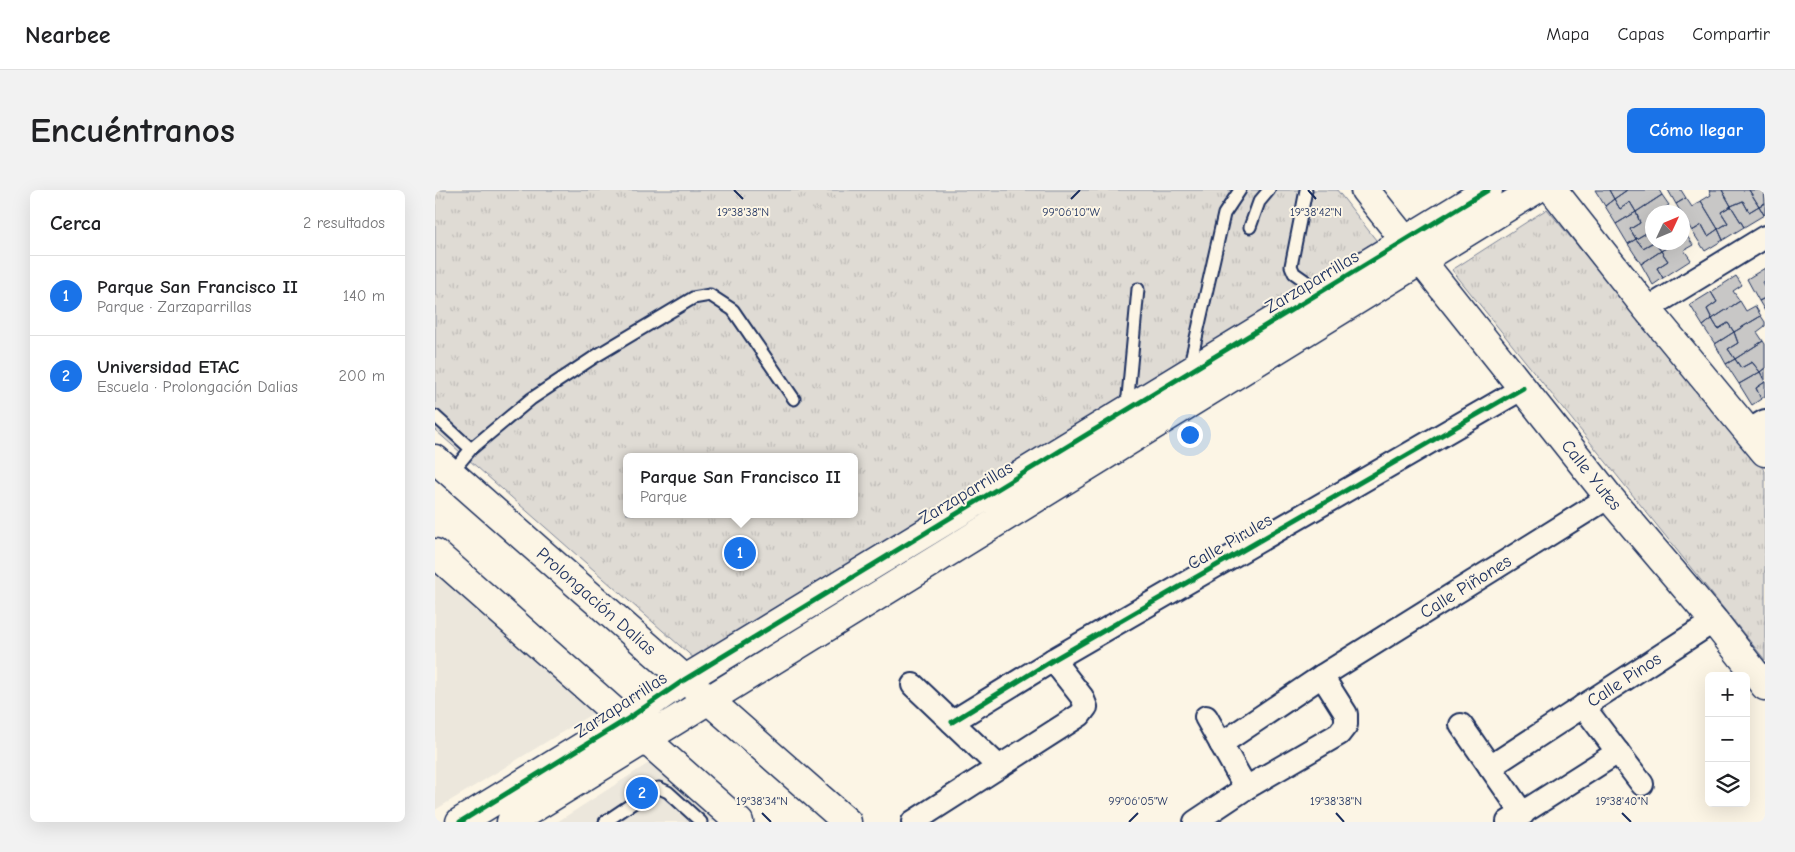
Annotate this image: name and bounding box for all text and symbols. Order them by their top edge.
text: Nearbee [25,21,110,49]
text: Mapa [1546,24,1589,45]
text: Capas [1617,24,1664,45]
text: Compartir [1692,24,1770,45]
button: Cómo llegar [1627,108,1765,153]
text: Encuéntranos [30,110,235,151]
text: 19°38'38"N [717,205,769,219]
text: 99°06'10"W [1042,205,1100,219]
text: 19°38'42"N [1290,205,1342,219]
north arrow [1645,205,1690,250]
text: Cerca [50,211,101,235]
text: 2 resultados [303,214,385,232]
street label: Zarzaparrillas [1261,246,1363,318]
text: Parque San Francisco II [97,276,298,298]
text: 1 [63,287,69,305]
text: 140 m [343,287,385,305]
text: Parque · Zarzaparrillas [97,298,251,316]
text: Universidad ETAC [97,356,239,378]
text: 2 [62,367,70,385]
text: 200 m [339,367,385,385]
text: Escuela · Prolongación Dalias [97,378,298,396]
your location [1177,422,1203,448]
street label: Calle Yutes [1557,435,1626,515]
popup [623,453,858,518]
street label: Zarzaparrillas [915,457,1017,529]
text: Parque San Francisco II [640,466,841,488]
text: Parque [640,488,687,506]
street label: Calle Pirules [1184,509,1276,575]
pin: 1 [724,534,756,572]
street label: Prolongación Dalias [532,543,660,659]
street label: Calle Piñones [1416,550,1515,623]
street label: Calle Pinos [1583,648,1665,711]
street label: Zarzaparrillas [571,667,671,743]
map controls [1705,672,1750,807]
button: + [1705,672,1750,717]
button: − [1705,717,1750,762]
button: layers [1705,762,1750,807]
pin: 2 [626,774,658,812]
text: 19°38'34"N [736,794,788,808]
text: 99°06'05"W [1108,794,1168,808]
text: 19°38'38"N [1310,794,1362,808]
text: 19°38'40"N [1595,794,1649,808]

